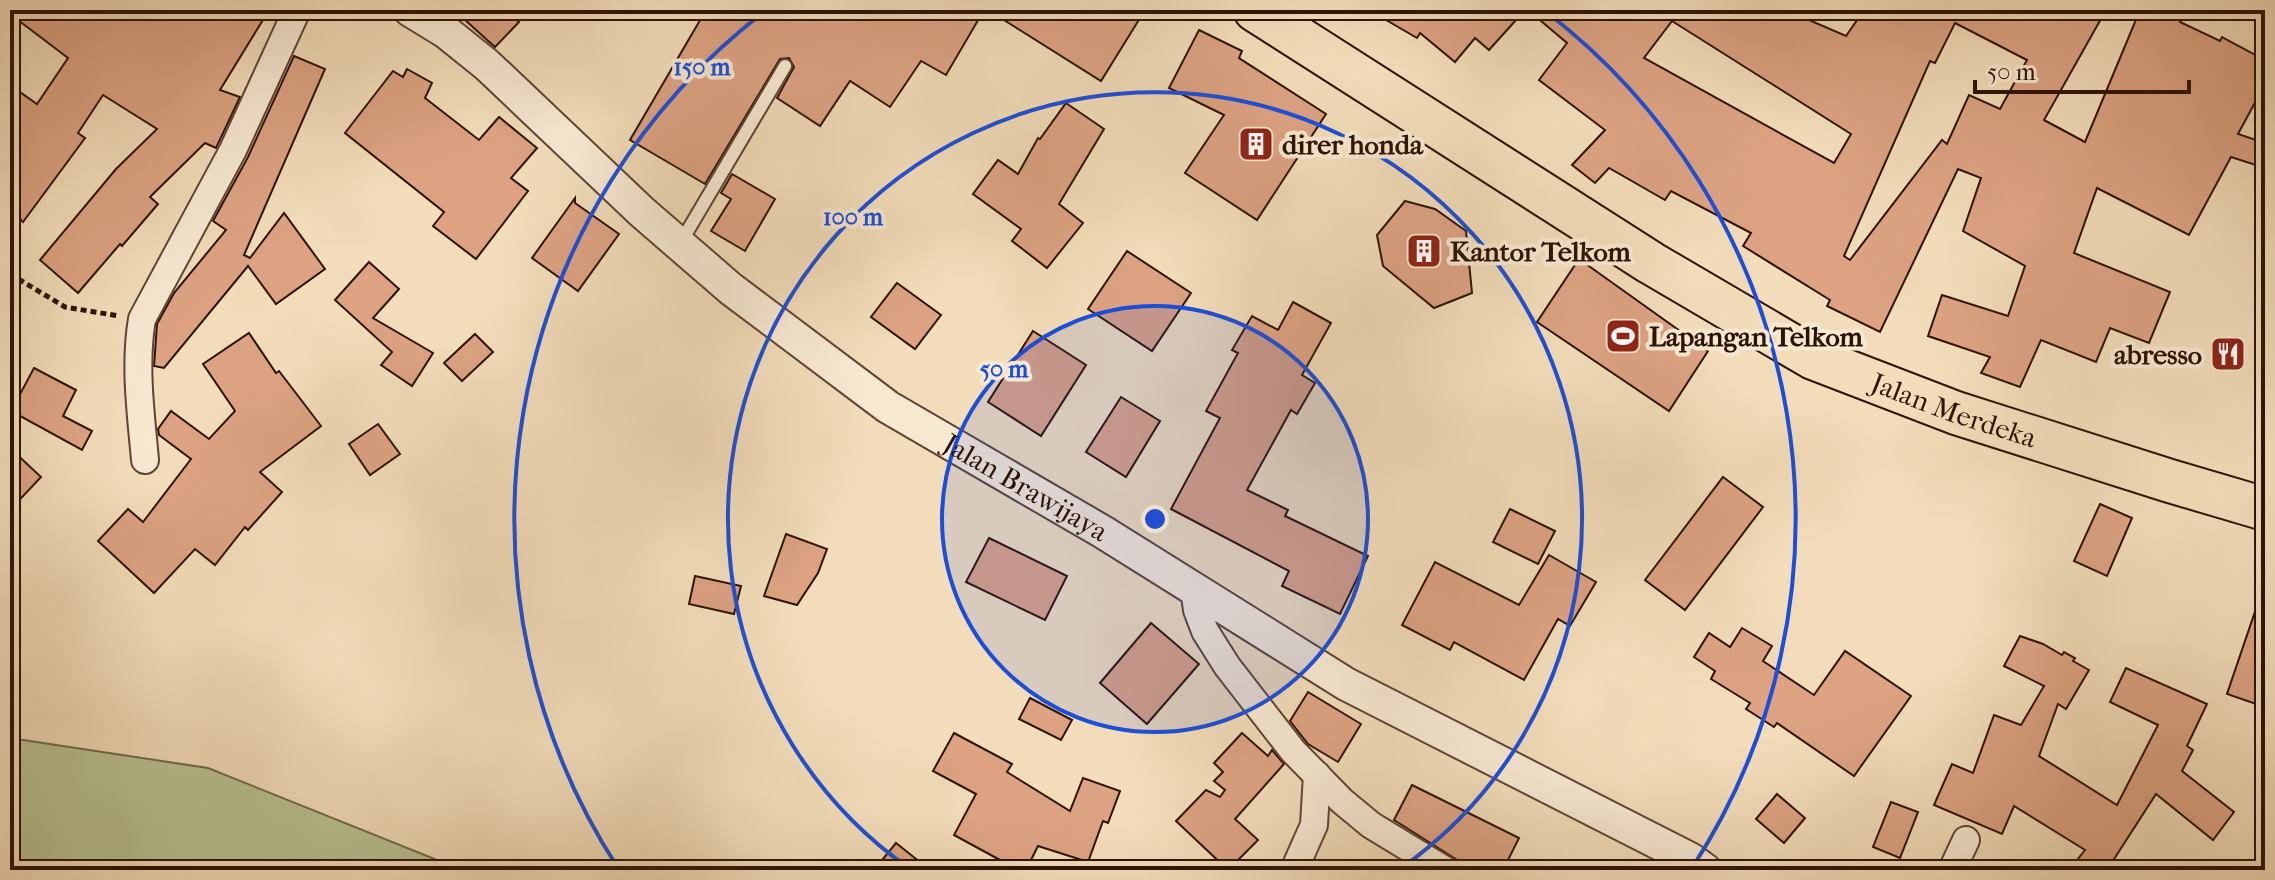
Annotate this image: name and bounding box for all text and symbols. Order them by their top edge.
scale bar [1975,44,2189,94]
text: 150 m [673,53,732,81]
text: 50 m [1987,58,2036,86]
building icon: direr honda [1237,125,1275,163]
place label: direr honda [1282,128,1424,161]
text: 100 m [823,203,884,231]
building icon: Kantor Telkom [1405,232,1443,270]
place label: Kantor Telkom [1450,235,1632,268]
sports icon: Lapangan Telkom [1604,317,1642,355]
place label: Lapangan Telkom [1649,320,1864,353]
restaurant icon: abresso [2209,335,2247,373]
place label: abresso [2114,338,2202,371]
text: 50 m [980,355,1029,383]
street label: Jalan Merdeka [1865,365,2042,454]
street label: Jalan Brawijaya [936,425,1115,548]
centre of rings [1141,505,1169,533]

